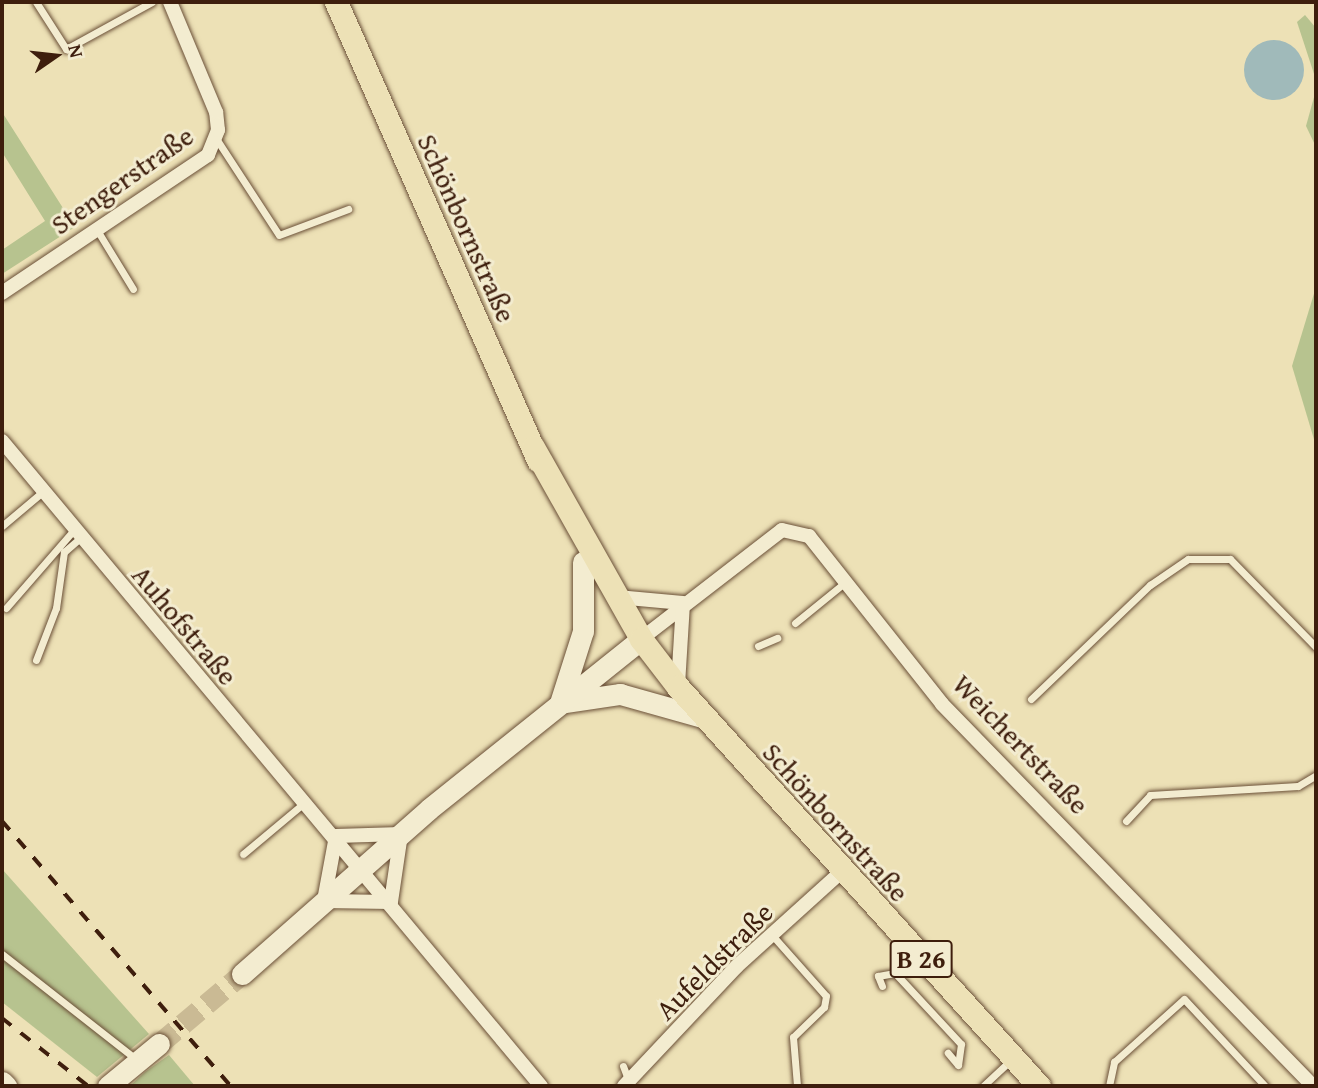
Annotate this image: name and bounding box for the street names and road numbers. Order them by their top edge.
street label: Stengerstraße [44,119,200,241]
street label: Schönbornstraße [410,129,524,327]
street label: Auhofstraße [125,558,245,692]
street label: Weichertstraße [946,667,1096,821]
street label: Schönbornstraße [756,736,916,908]
street label: Aufeldstraße [648,895,780,1027]
road number: B 26 [890,936,953,982]

